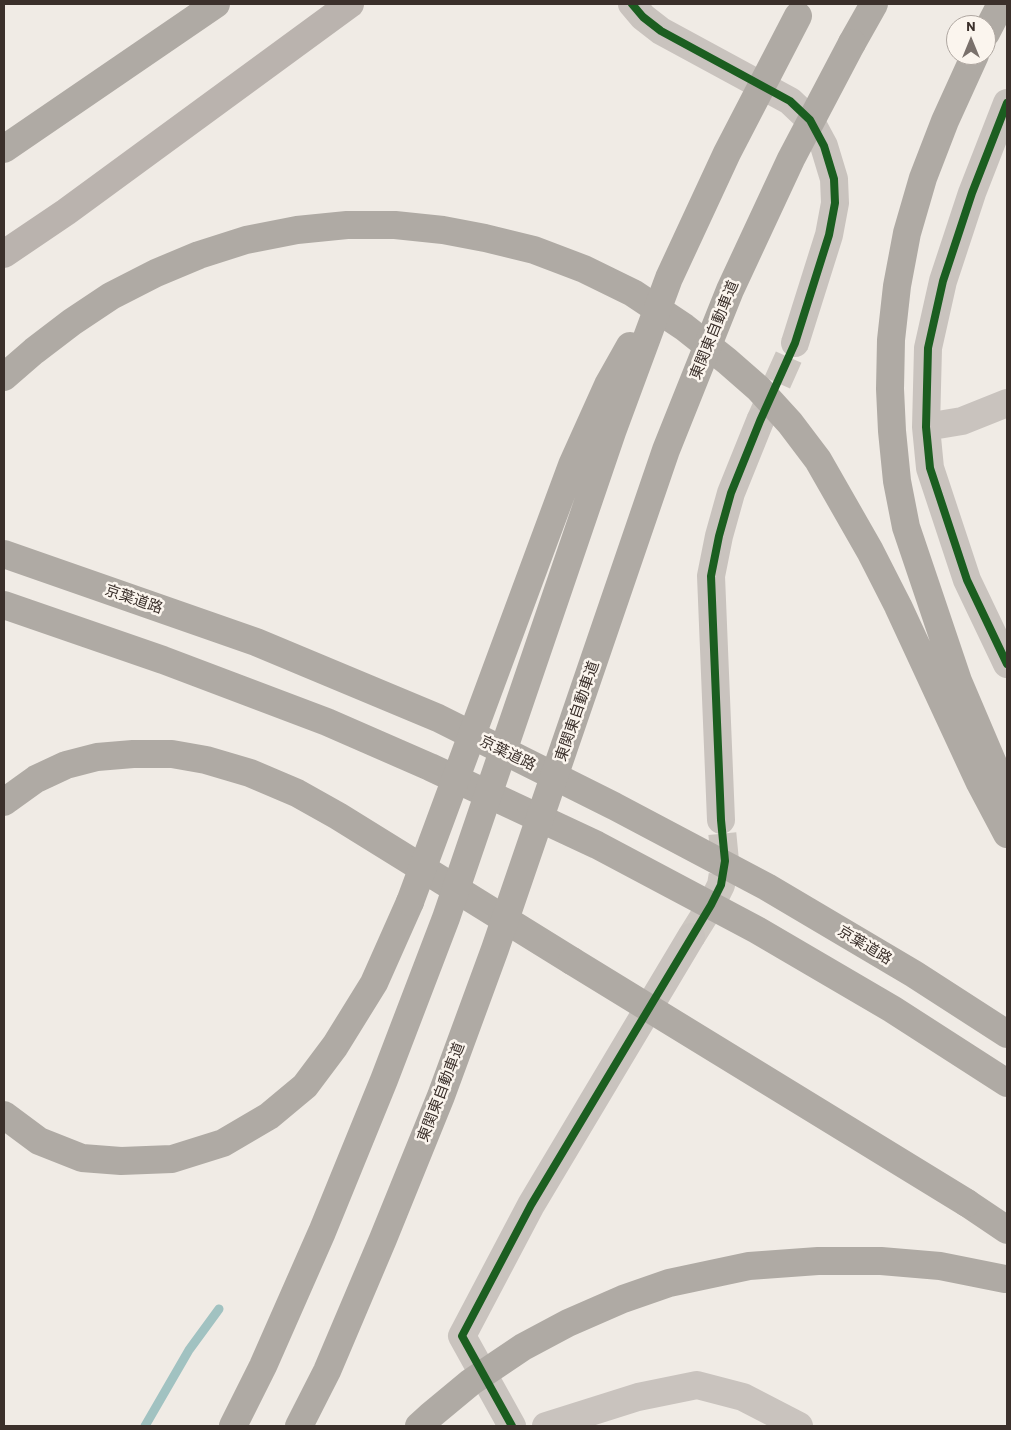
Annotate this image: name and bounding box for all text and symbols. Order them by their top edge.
north arrow [946,15,996,65]
text: N [966,17,976,34]
street label: 東関東自動車道 [686,278,742,382]
street label: 京葉道路 [103,581,165,617]
street label: 東関東自動車道 [551,658,603,764]
street label: 京葉道路 [477,732,539,774]
street label: 京葉道路 [835,922,895,968]
street label: 東関東自動車道 [414,1040,468,1144]

